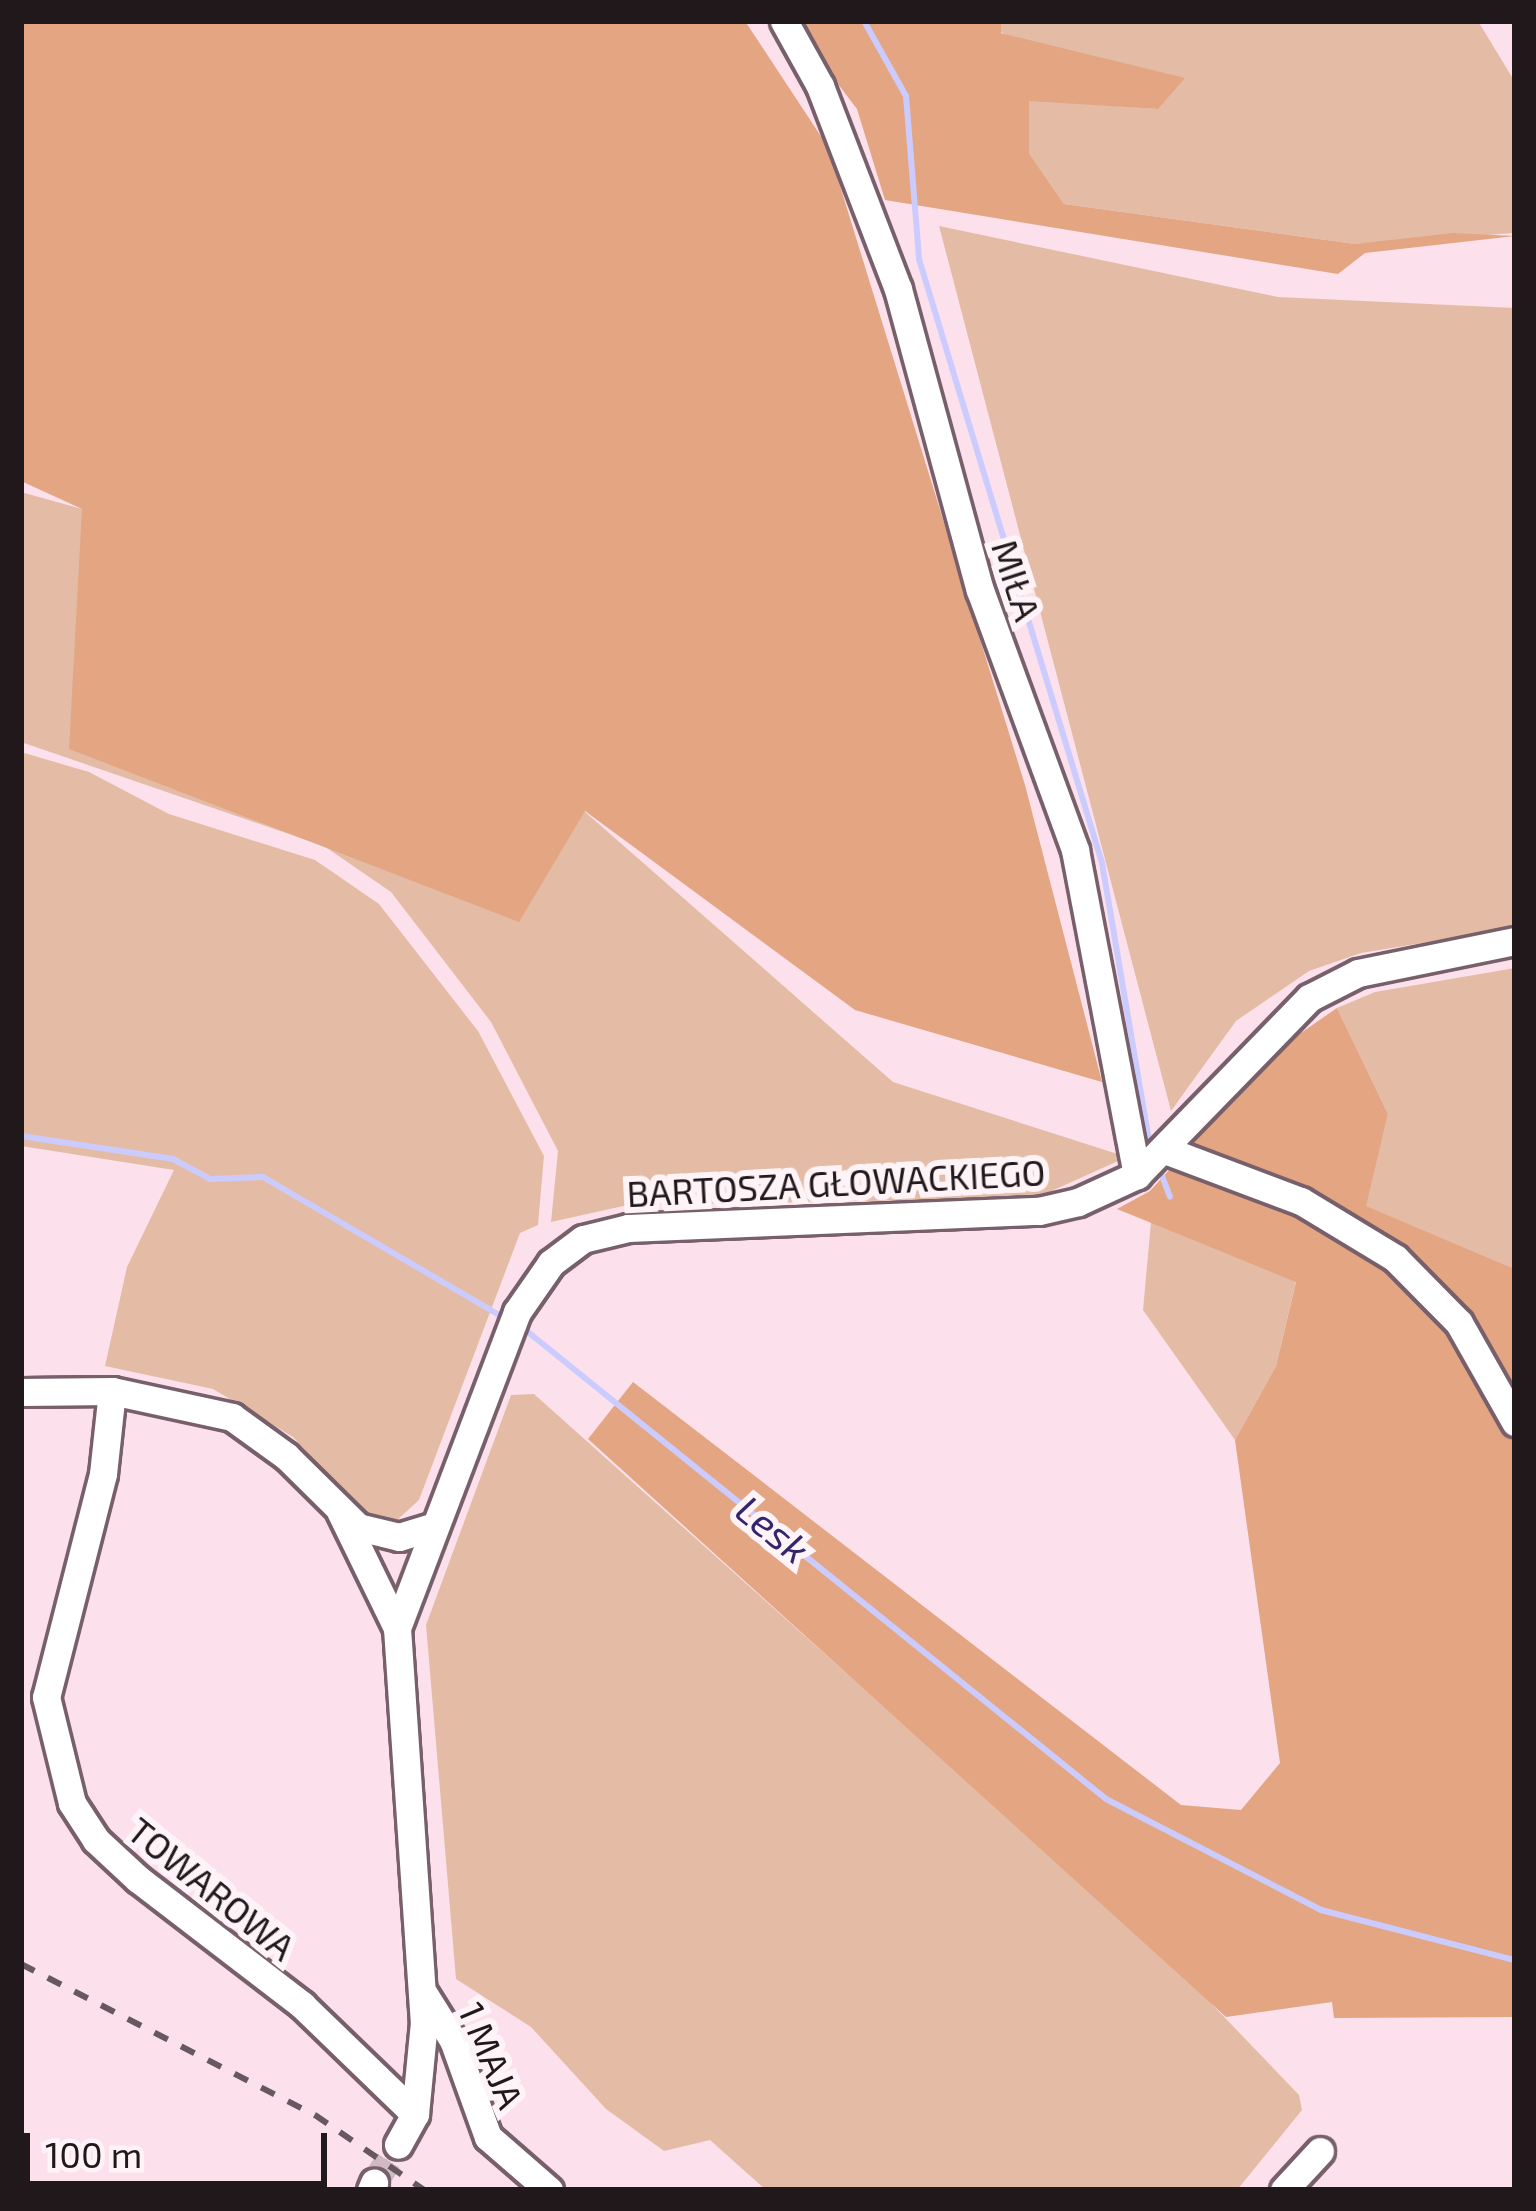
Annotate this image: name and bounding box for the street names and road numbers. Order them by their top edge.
street label: MIŁA [984,534,1050,626]
street label: BARTOSZA GŁOWACKIEGO [625,1149,1047,1215]
street label: TOWAROWA [120,1808,304,1968]
street label: 1 MAJA [450,1995,534,2115]

